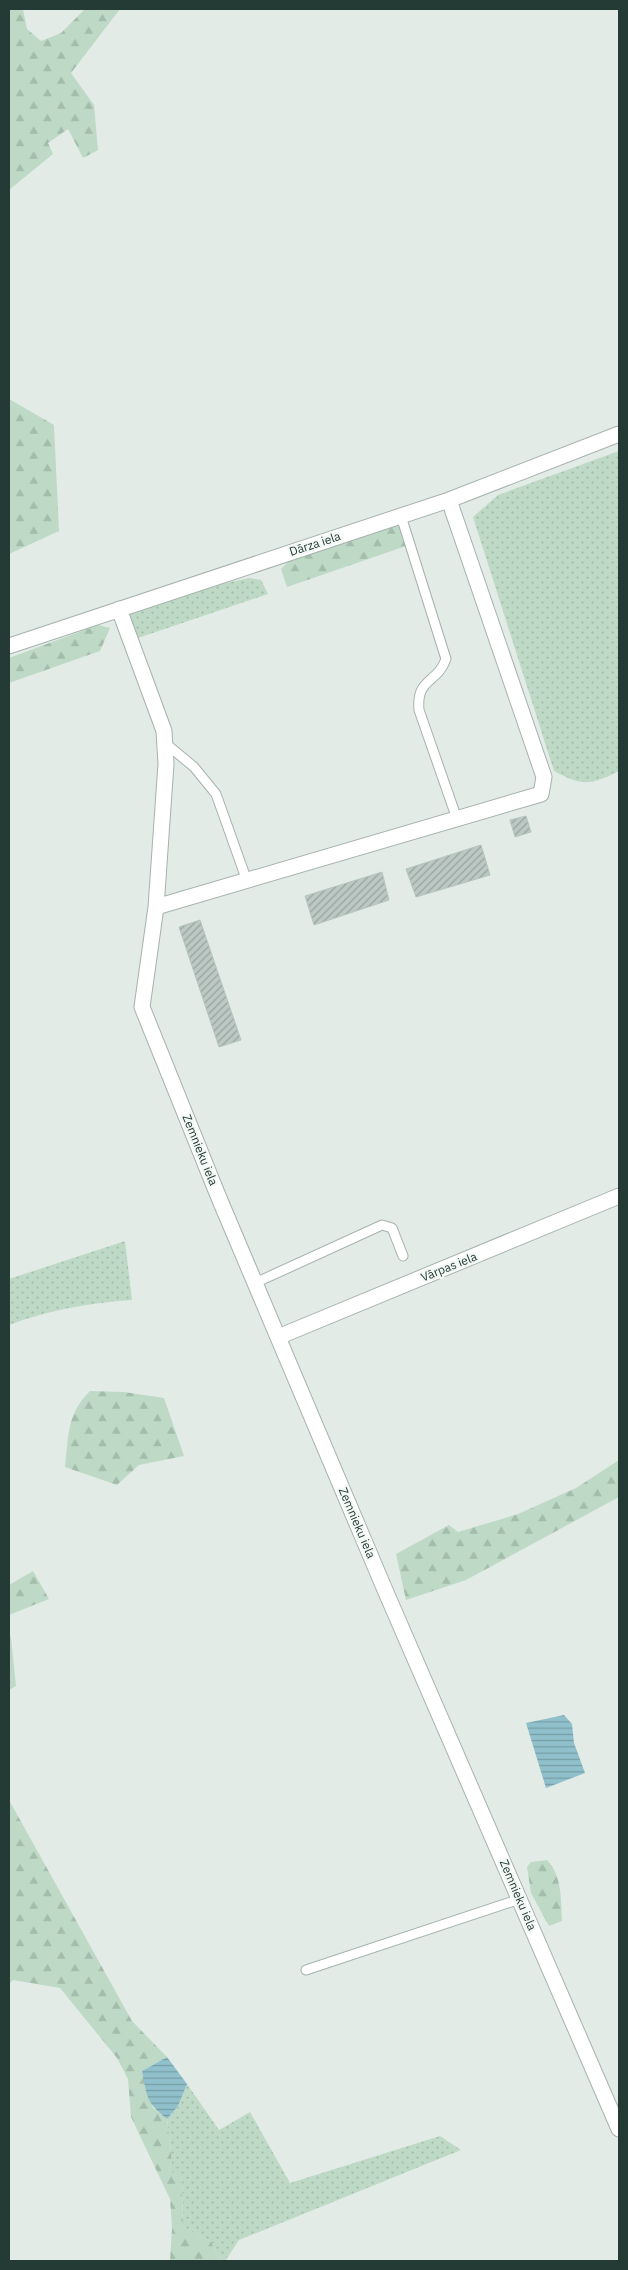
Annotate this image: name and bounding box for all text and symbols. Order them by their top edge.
street label: Dārza iela [287,528,343,559]
street label: Zemnieku iela [179,1112,222,1188]
street label: Vārpas iela [419,1248,480,1285]
street label: Zemnieku iela [336,1485,379,1561]
street label: Zemnieku iela [497,1857,540,1933]

